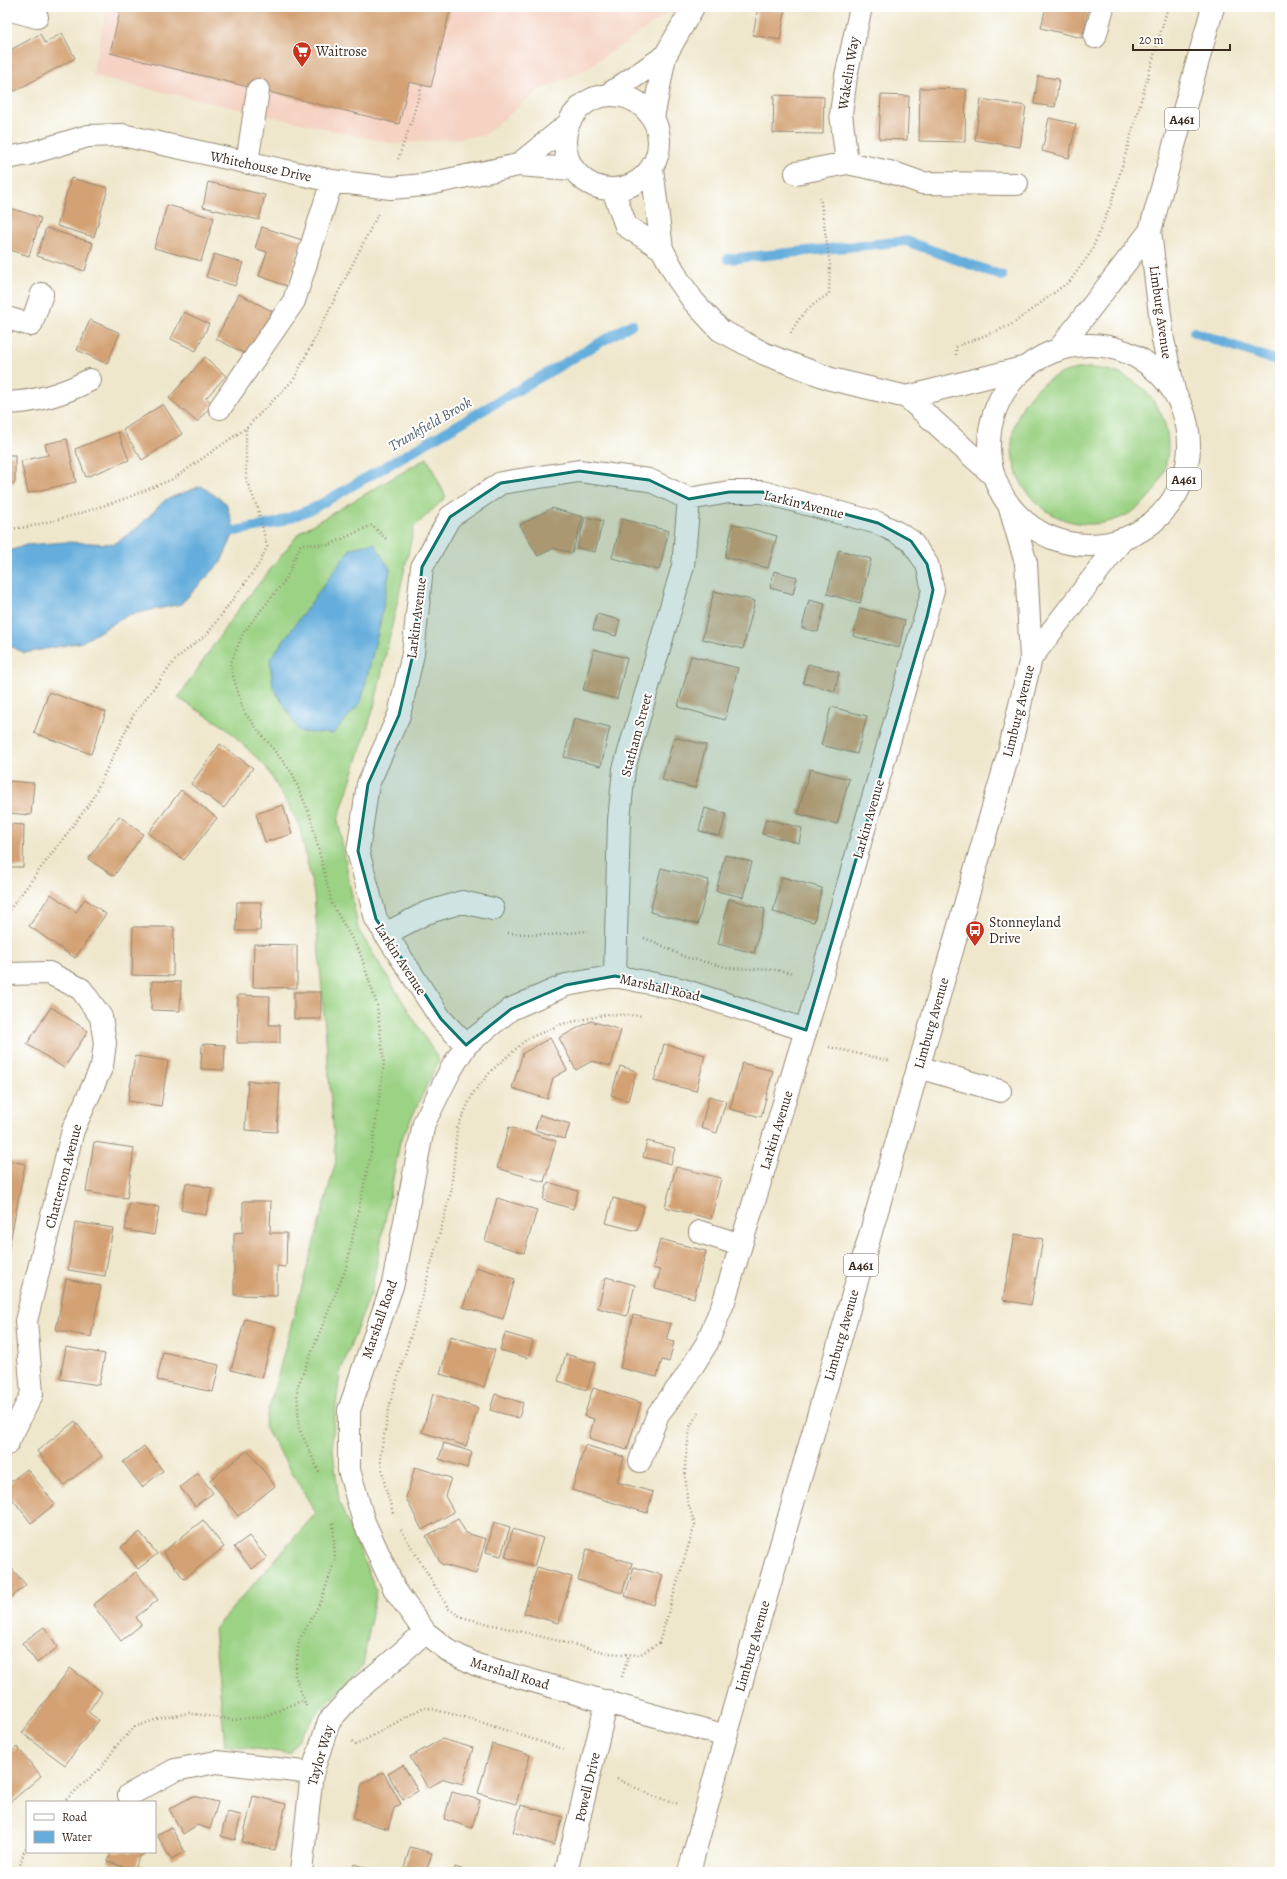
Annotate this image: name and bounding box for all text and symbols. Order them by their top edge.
scale bar [1133,26,1230,52]
text: 20 m [1139,32,1163,48]
street label: Wakelin Way [833,34,864,112]
supermarket icon: Waitrose [291,40,313,68]
place label: Waitrose [315,42,367,61]
road number: A461 [1165,108,1199,130]
street label: Whitehouse Drive [207,146,313,187]
street label: Limburg Avenue [1145,264,1176,360]
water label: Trunkfield Brook [385,392,475,456]
road number: A461 [1167,468,1201,490]
street label: Larkin Avenue [762,485,846,524]
street label: Larkin Avenue [402,576,431,660]
street label: Limburg Avenue [998,663,1039,759]
street label: Statham Street [616,691,657,779]
street label: Larkin Avenue [848,777,889,861]
place label: Stonneyland Drive [989,913,1061,948]
bus stop icon: Stonneyland Drive [964,919,986,947]
street label: Larkin Avenue [370,920,431,999]
street label: Marshall Road [618,969,702,1006]
street label: Limburg Avenue [909,975,954,1071]
street label: Larkin Avenue [755,1088,798,1172]
street label: Chatterton Avenue [40,1122,87,1230]
road number: A461 [844,1254,878,1276]
street label: Marshall Road [357,1277,402,1361]
street label: Limburg Avenue [819,1287,864,1383]
street label: Limburg Avenue [730,1598,775,1694]
street label: Marshall Road [468,1652,552,1695]
street label: Taylor Way [303,1722,338,1788]
street label: Powell Drive [570,1750,605,1824]
legend [26,1801,156,1853]
text: Road [62,1809,88,1825]
text: Water [61,1829,92,1845]

